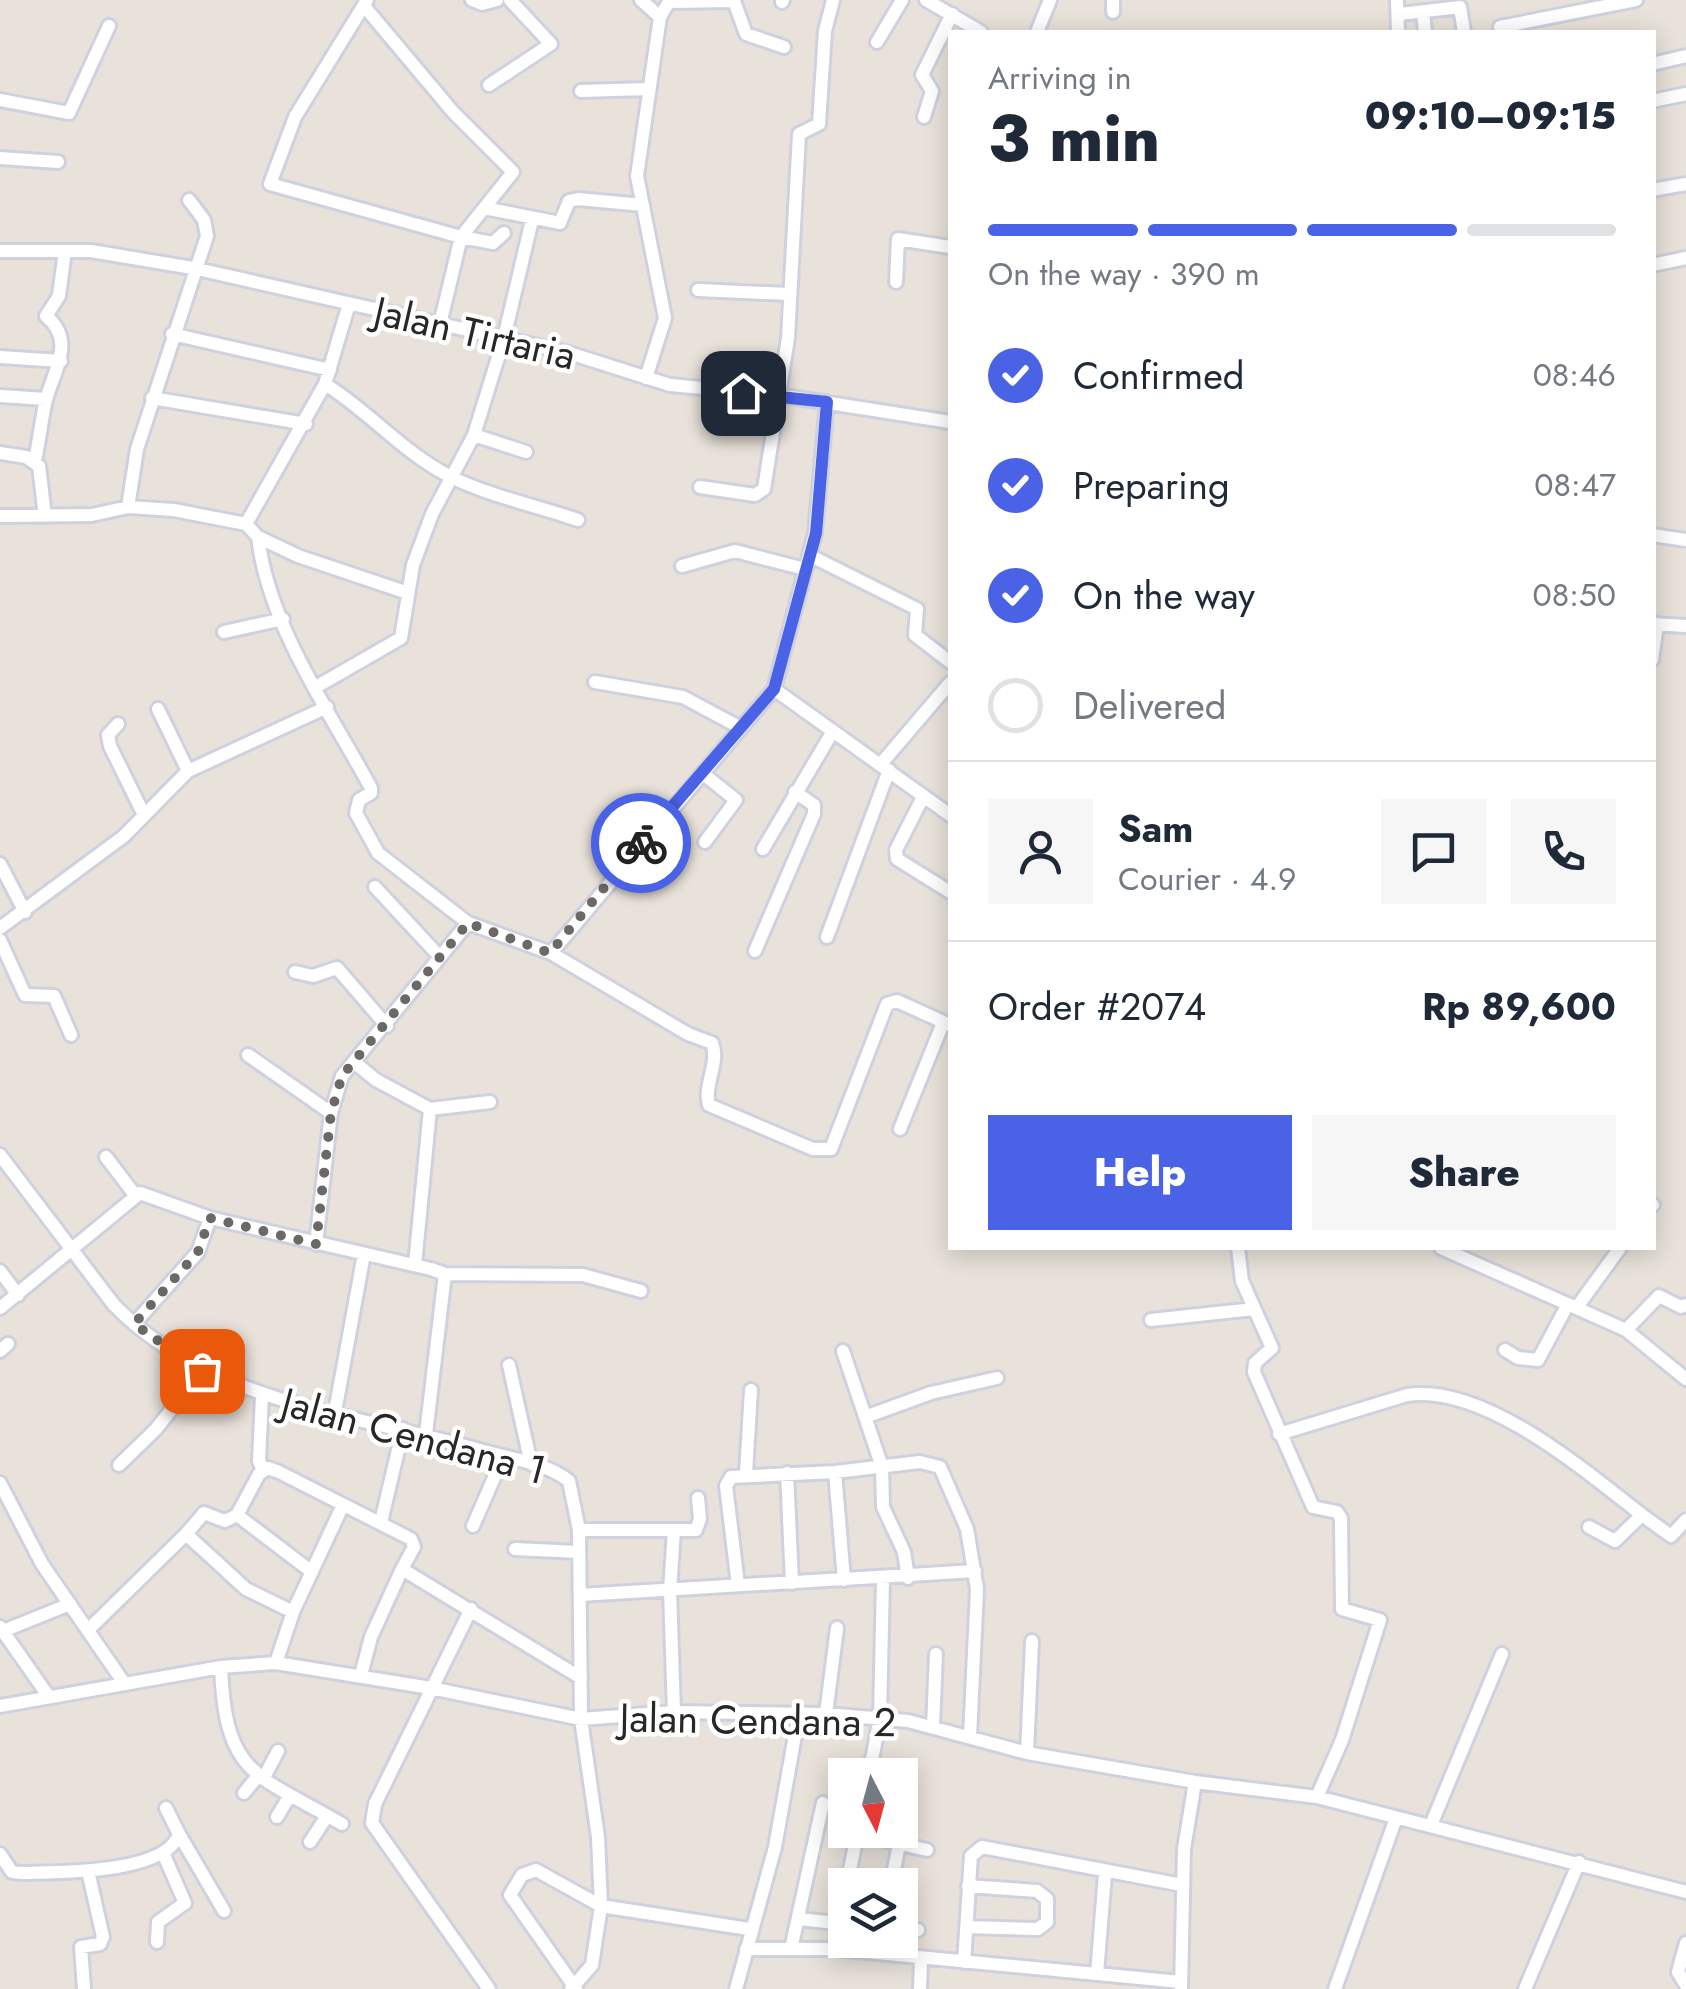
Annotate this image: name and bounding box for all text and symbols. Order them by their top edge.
text: Arriving in [988,55,1132,101]
text: 09:10–09:15 [1365,88,1616,143]
text: 3 min [988,91,1160,185]
text: On the way · 390 m [988,251,1260,297]
street label: Jalan Tirtaria [364,281,581,384]
icon: check [988,348,1043,403]
text: Confirmed [1073,348,1244,403]
pin [701,351,786,436]
text: 08:46 [1533,352,1616,398]
icon: home [716,366,771,421]
icon: check [988,458,1043,513]
text: Preparing [1073,458,1230,513]
text: 08:47 [1534,462,1616,508]
icon: check [988,568,1043,623]
text: On the way [1073,568,1255,623]
text: 08:50 [1532,572,1616,618]
text: Delivered [1073,678,1226,733]
courier [591,793,691,893]
button: person [988,799,1093,904]
button: chat [1381,799,1486,904]
button: phone [1511,799,1616,904]
text: Sam [1118,801,1193,856]
icon: bike [614,816,669,871]
text: Courier · 4.9 [1118,856,1296,902]
text: Order #2074 [988,979,1206,1034]
text: Rp 89,600 [1422,979,1616,1034]
button: Help [988,1115,1292,1230]
button: Share [1312,1115,1616,1230]
pin [160,1329,245,1414]
icon: bag [175,1344,230,1399]
street label: Jalan Cendana 1 [271,1372,553,1499]
street label: Jalan Cendana 2 [614,1689,897,1751]
north arrow [828,1758,918,1848]
map controls [828,1758,918,1958]
button: layers [828,1868,918,1958]

